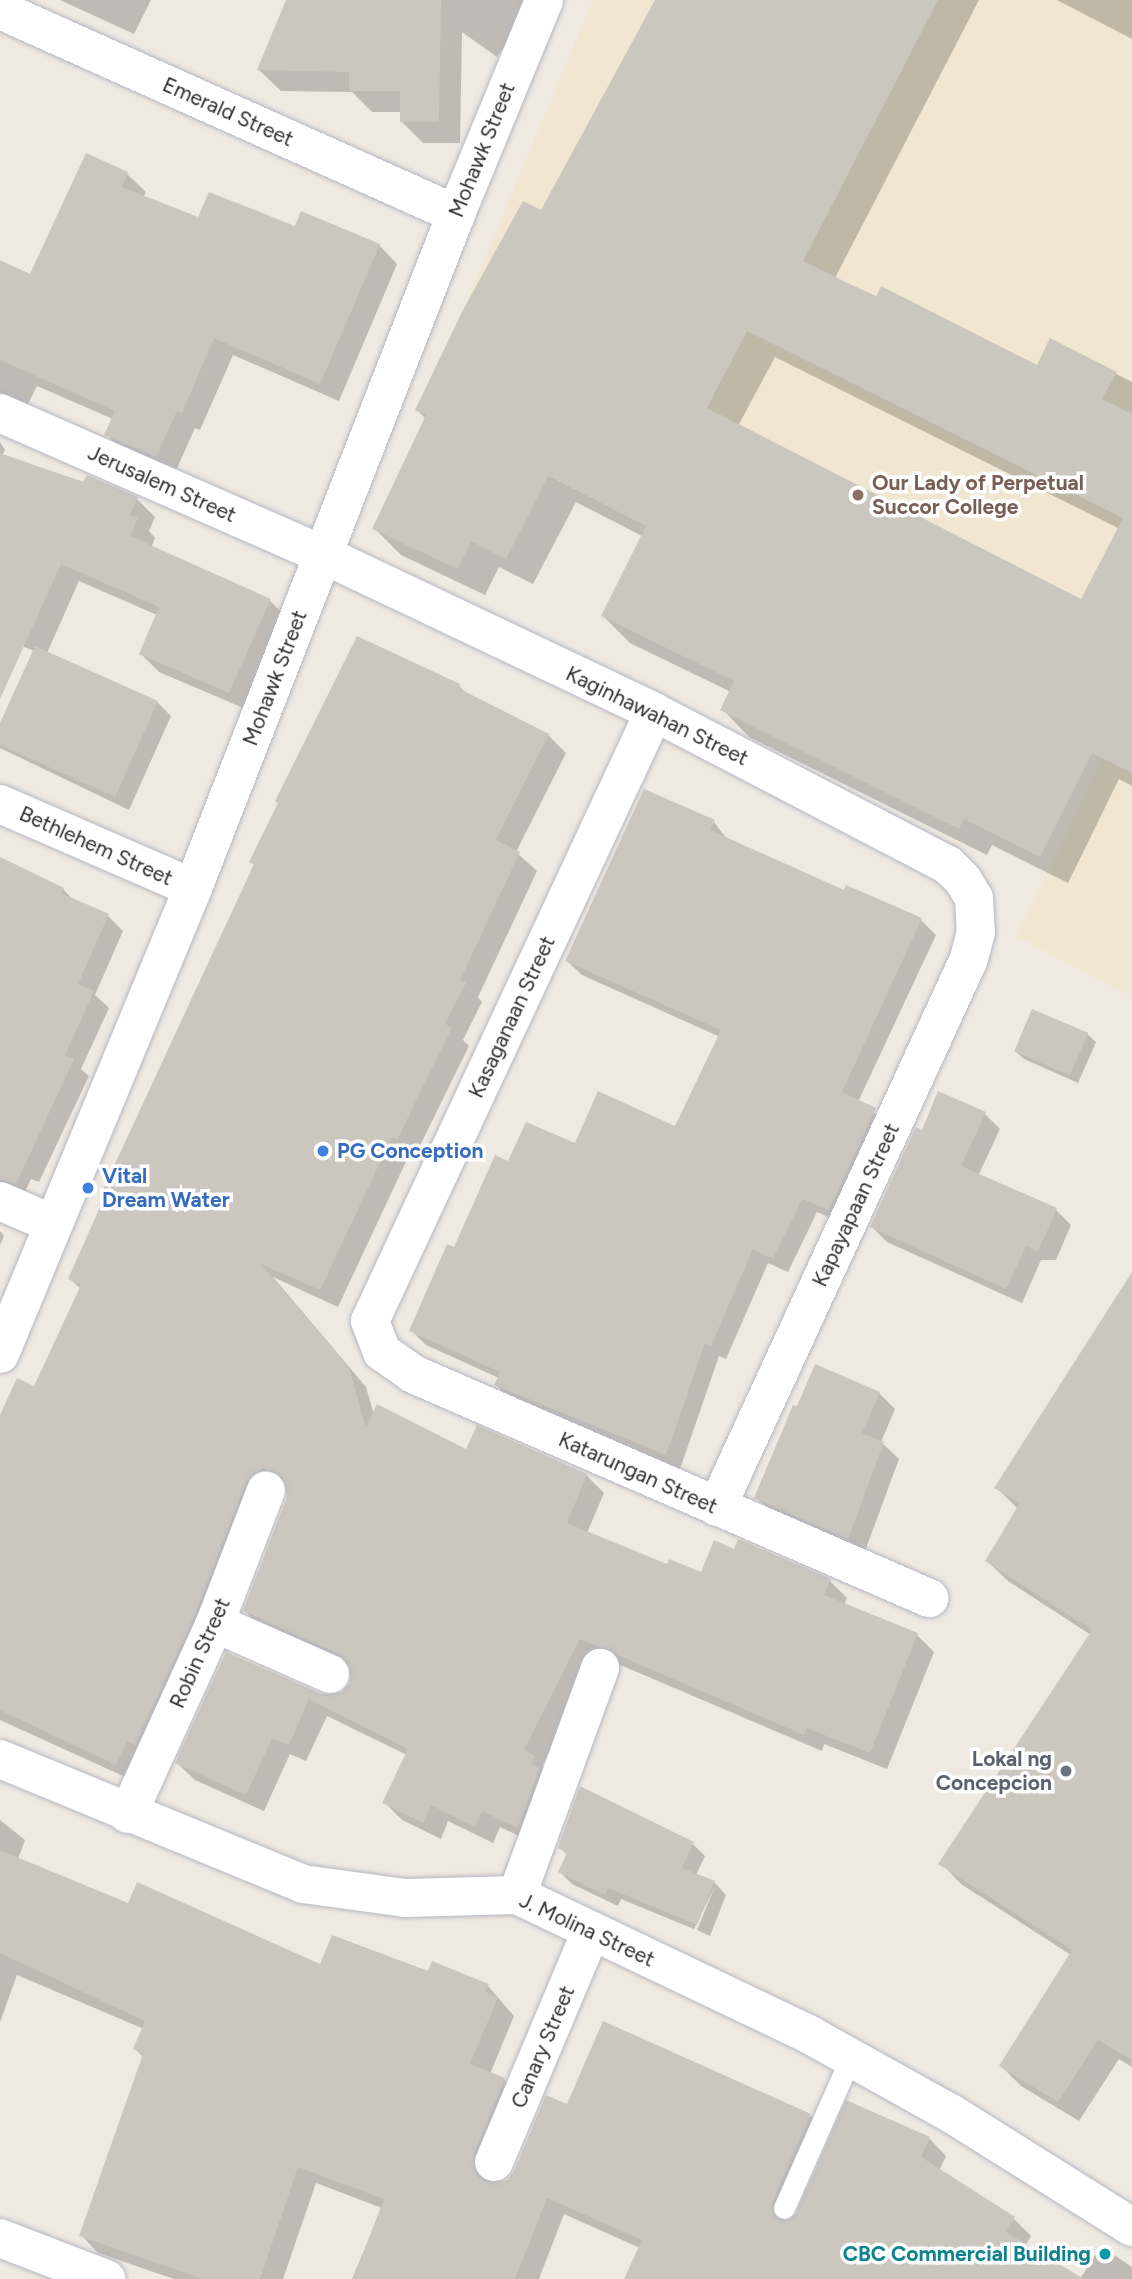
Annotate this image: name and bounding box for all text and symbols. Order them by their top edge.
street label: Emerald Street [159,72,297,152]
street label: Mohawk Street [444,79,520,221]
street label: Jerusalem Street [84,440,240,528]
place label: Our Lady of Perpetual Succor College [872,470,1084,520]
marker: Our Lady of Perpetual Succor College [850,487,866,503]
street label: Mohawk Street [238,607,312,749]
street label: Kaginhawahan Street [562,661,752,771]
street label: Bethlehem Street [15,801,177,891]
street label: Kasaganaan Street [463,932,561,1102]
street label: Kapayapaan Street [807,1119,905,1291]
place label: PG Conception [337,1138,483,1164]
marker: PG Conception [315,1143,331,1159]
place label: Vital Dream Water [102,1163,230,1213]
marker: Vital Dream Water [80,1180,96,1196]
street label: Katarungan Street [555,1427,721,1519]
street label: Robin Street [164,1594,236,1712]
place label: Lokal ng Concepcion [936,1746,1052,1796]
marker: Lokal ng Concepcion [1058,1763,1074,1779]
street label: J. Molina Street [515,1888,659,1972]
street label: Canary Street [506,1982,580,2112]
place label: CBC Commercial Building [843,2241,1091,2267]
marker: CBC Commercial Building [1097,2246,1113,2262]

